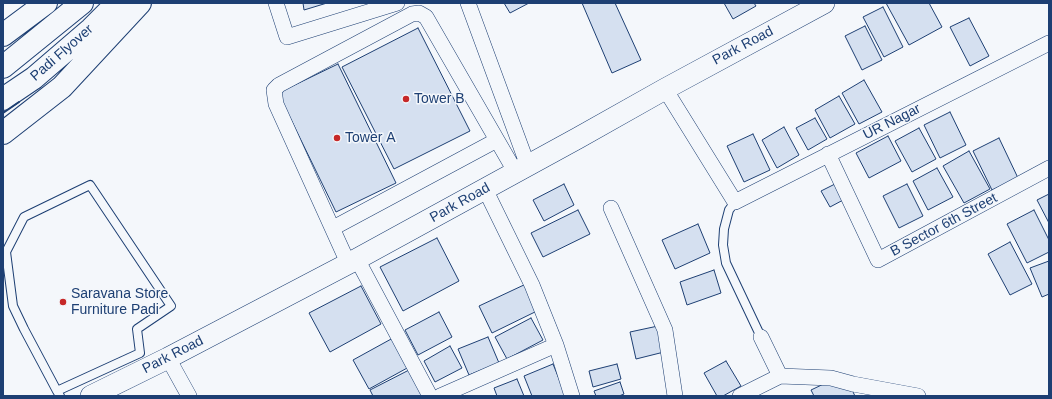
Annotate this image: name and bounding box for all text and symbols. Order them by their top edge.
street label: Padi Flyover [27,21,97,85]
street label: Park Road [710,23,776,69]
place label: Tower B [414,91,465,107]
marker: Tower B [401,94,411,104]
street label: UR Nagar [860,100,924,144]
place label: Tower A [345,130,396,146]
marker: Tower A [332,133,342,143]
street label: Park Road [427,180,493,226]
street label: B Sector 6th Street [888,190,1000,260]
place label: Saravana Store Furniture Padi [71,286,168,318]
marker: Saravana Store Furniture Padi [58,297,68,307]
street label: Park Road [140,333,206,377]

